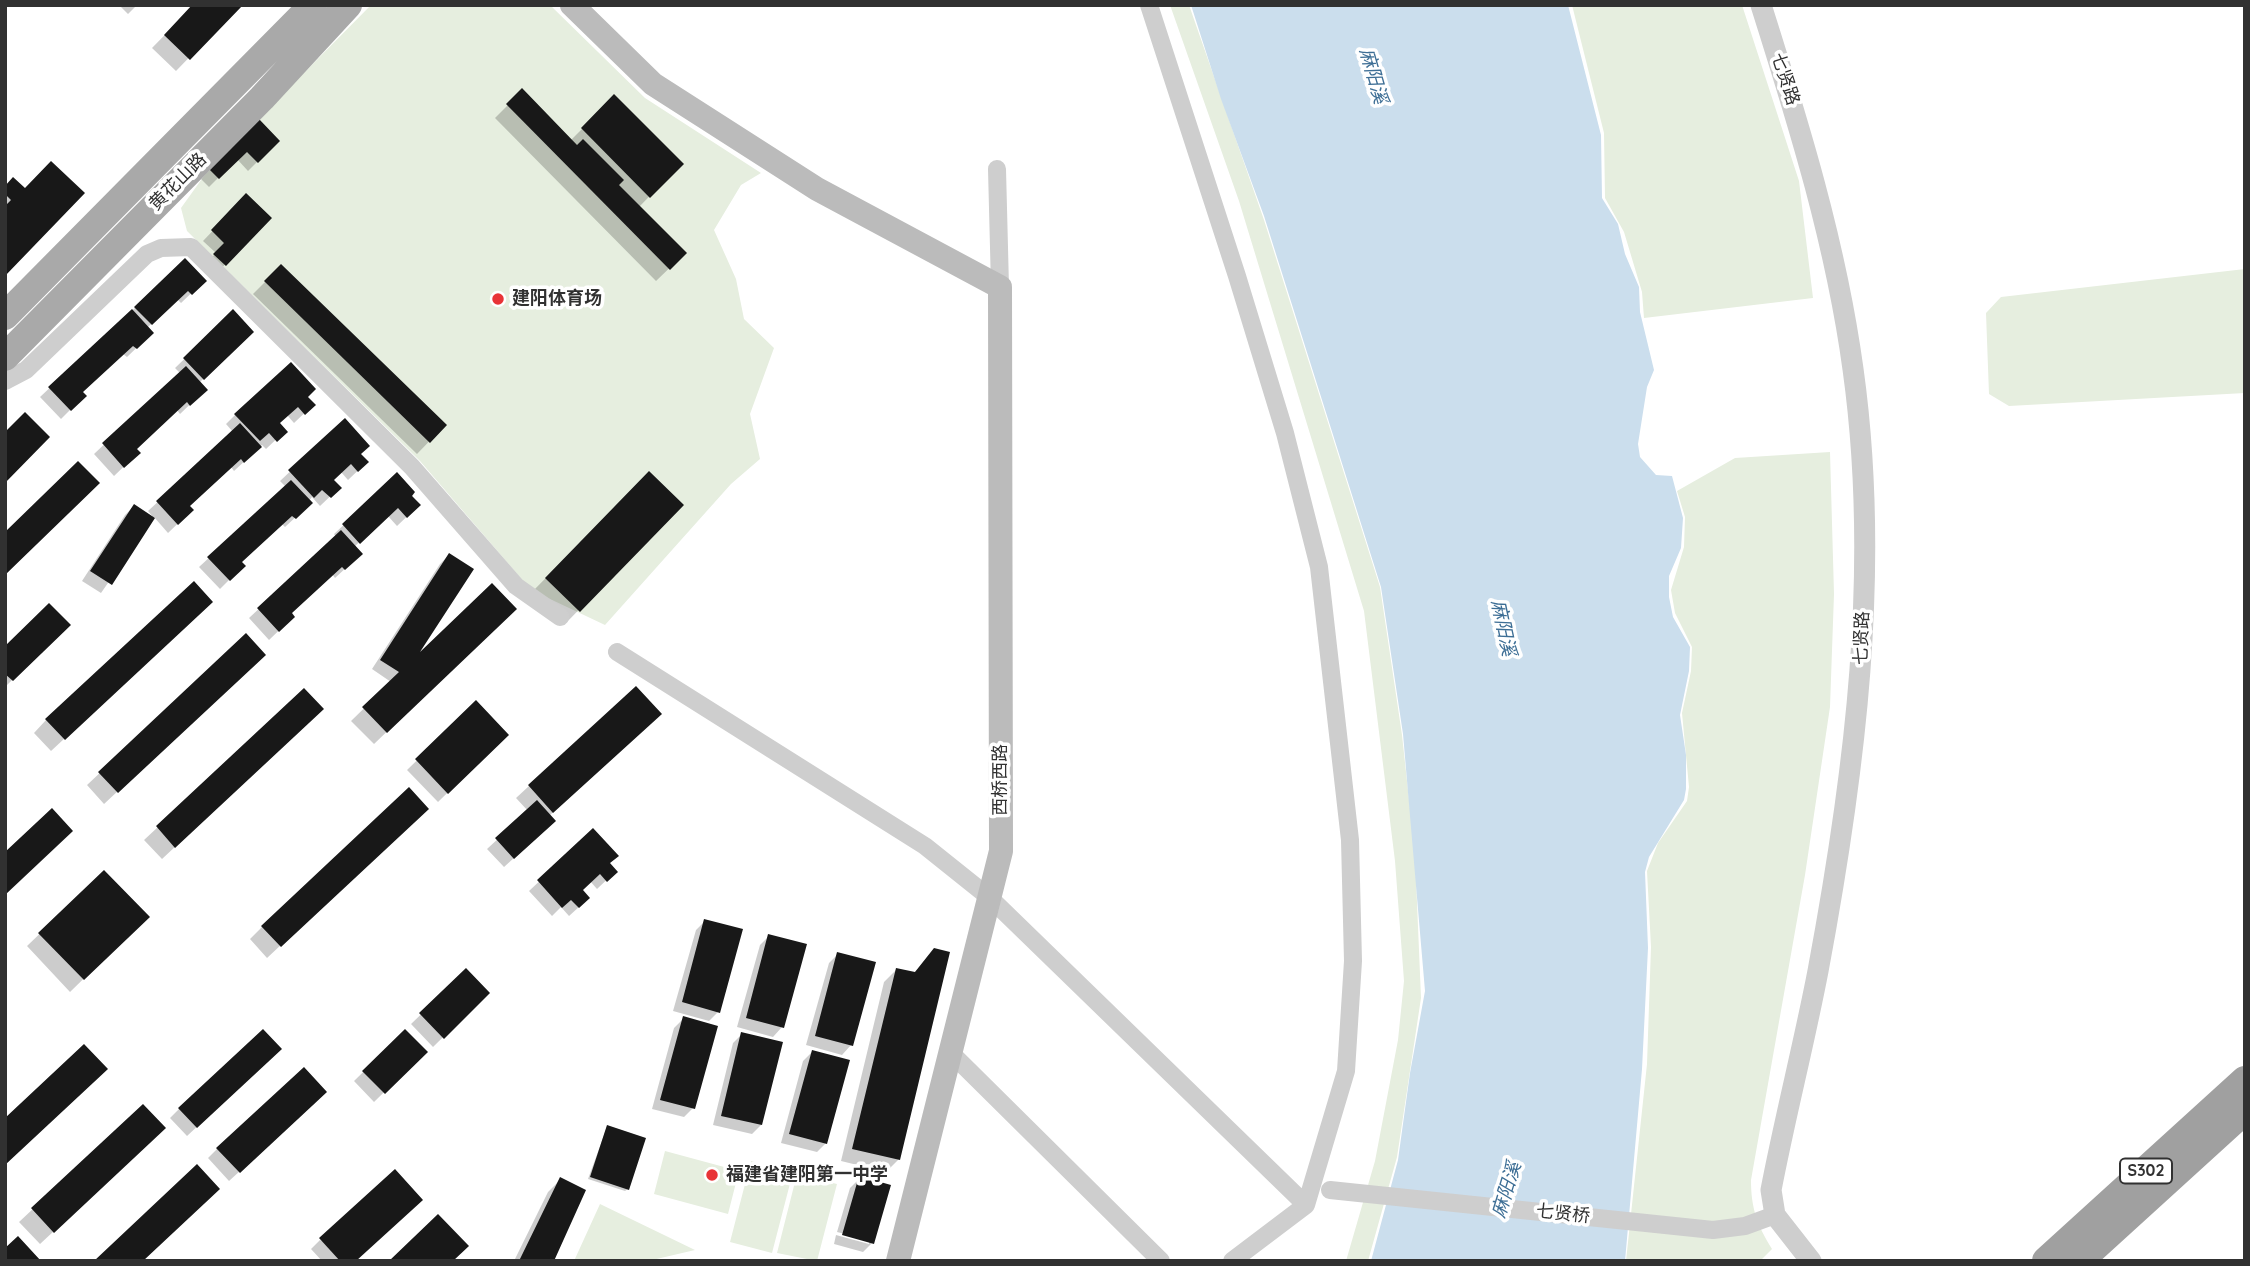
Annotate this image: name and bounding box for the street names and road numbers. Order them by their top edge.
street label: 七贤路 [1766,50,1804,108]
street label: 黄花山路 [145,149,211,215]
street label: 七贤路 [1850,611,1874,665]
street label: 西桥西路 [990,744,1012,816]
road number: S302 [2120,1158,2172,1184]
street label: 七贤桥 [1535,1200,1591,1228]

